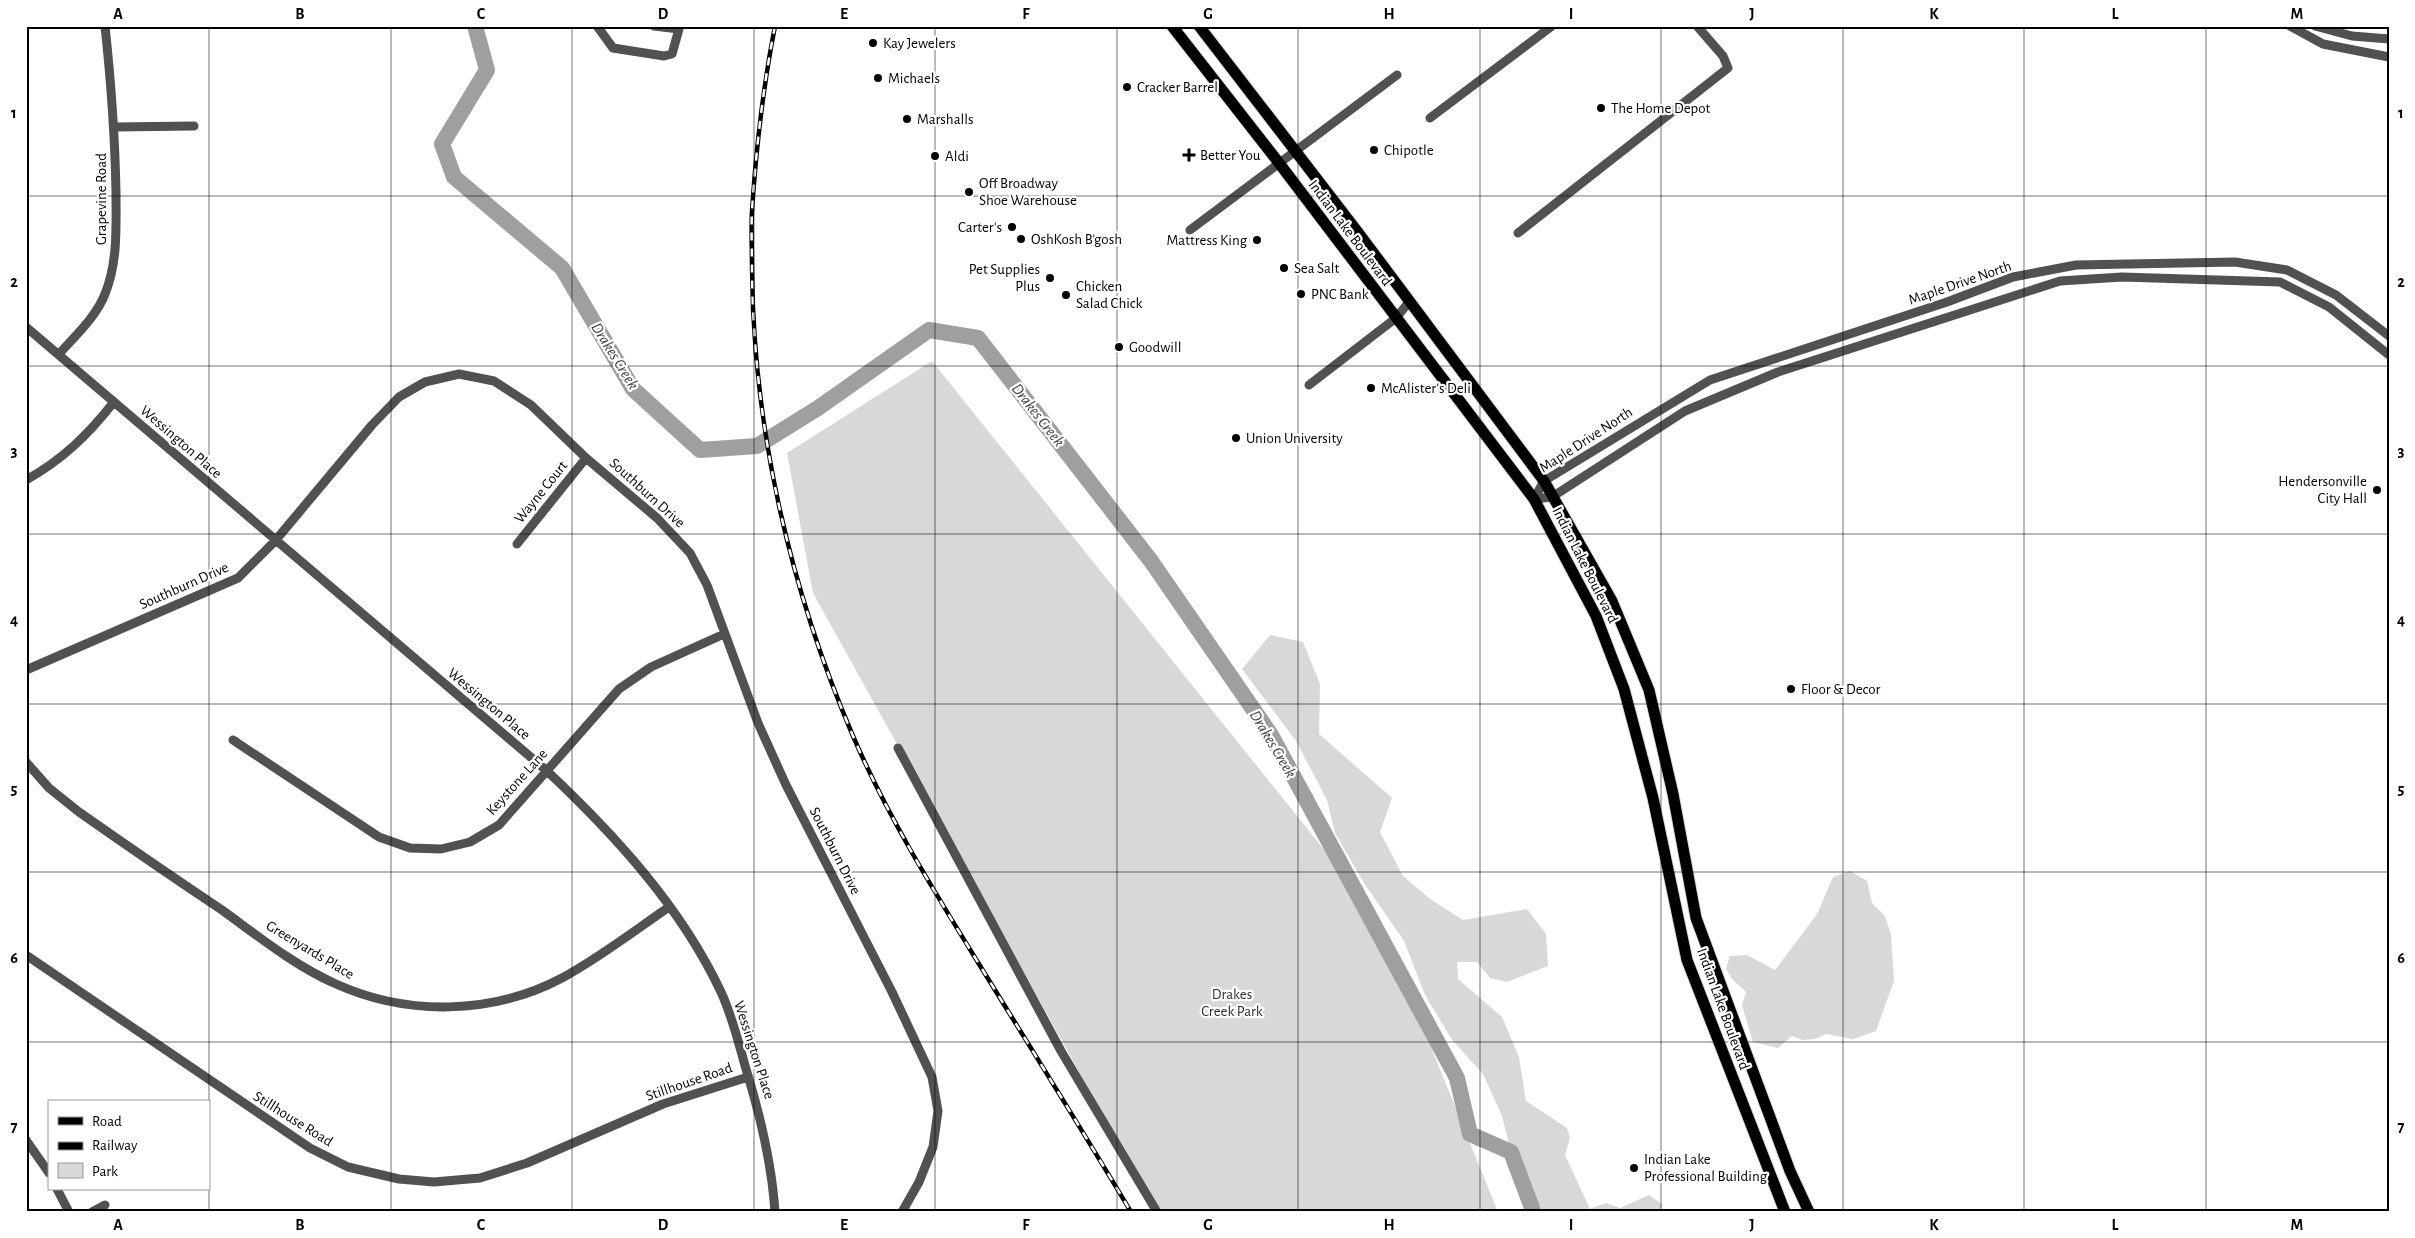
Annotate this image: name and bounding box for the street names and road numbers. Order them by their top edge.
street label: Grapevine Road [94,153,109,245]
street label: Indian Lake Boulevard [1305,177,1395,289]
street label: Maple Drive North [1907,258,2013,308]
street label: Wessington Place [137,403,225,481]
street label: Maple Drive North [1537,404,1635,476]
street label: Southburn Drive [606,455,688,531]
street label: Wayne Court [512,458,571,526]
street label: Indian Lake Boulevard [1549,504,1621,626]
street label: Southburn Drive [137,560,231,612]
street label: Wessington Place [445,665,533,743]
street label: Keystone Lane [484,746,551,818]
street label: Southburn Drive [807,805,863,897]
street label: Greenyards Place [263,918,357,982]
street label: Indian Lake Boulevard [1694,946,1752,1072]
street label: Wessington Place [731,999,777,1101]
street label: Stillhouse Road [644,1060,734,1104]
street label: Stillhouse Road [251,1089,336,1149]

